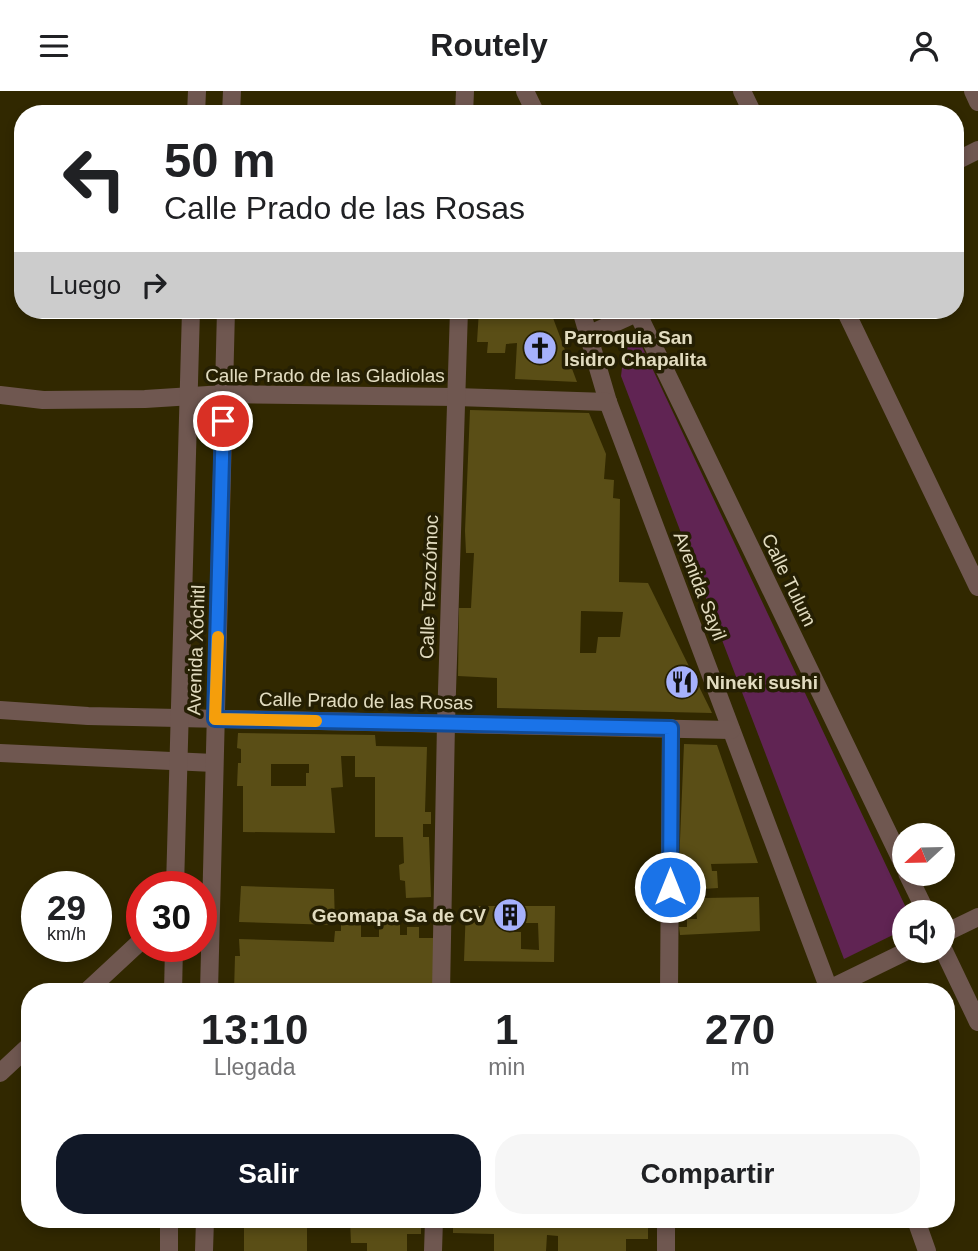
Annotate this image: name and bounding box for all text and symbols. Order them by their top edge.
icon: menu [35,27,73,65]
text: Routely [430,27,548,63]
icon: person [905,27,943,65]
icon: left [49,133,140,224]
text: 50 m [164,133,276,187]
text: Calle Prado de las Rosas [164,190,525,226]
icon: right [135,266,173,304]
text: Luego [49,270,121,300]
place label: Parroquia San Isidro Chapalita [564,327,707,370]
church icon: Parroquia San Isidro Chapalita [521,329,559,367]
street label: Calle Prado de las Gladiolas [205,365,445,386]
pin [193,391,253,451]
icon: arrive [204,402,242,440]
street label: Calle Tezozómoc [416,515,442,659]
street label: Avenida Sayil [670,529,730,643]
street label: Calle Tulum [758,530,820,630]
street label: Avenida Xóchitl [183,584,209,716]
restaurant icon: Nineki sushi [663,663,701,701]
place label: Nineki sushi [706,672,818,693]
street label: Calle Prado de las Rosas [259,689,473,713]
north arrow [892,823,956,885]
map controls [892,823,955,963]
position arrow [633,850,707,924]
speed limit sign: 30 [126,871,217,962]
text: 29 [47,888,86,927]
building icon: Geomapa Sa de CV [491,896,529,934]
button: sound [892,900,955,963]
place label: Geomapa Sa de CV [312,905,486,926]
text: km/h [47,924,86,944]
text: 13:10 [201,1006,308,1053]
text: 1 [495,1006,518,1053]
text: 270 [705,1006,775,1053]
text: Llegada [214,1054,296,1080]
text: min [488,1054,525,1080]
text: m [731,1054,750,1080]
button: Salir [56,1134,481,1214]
button: Compartir [495,1134,920,1214]

